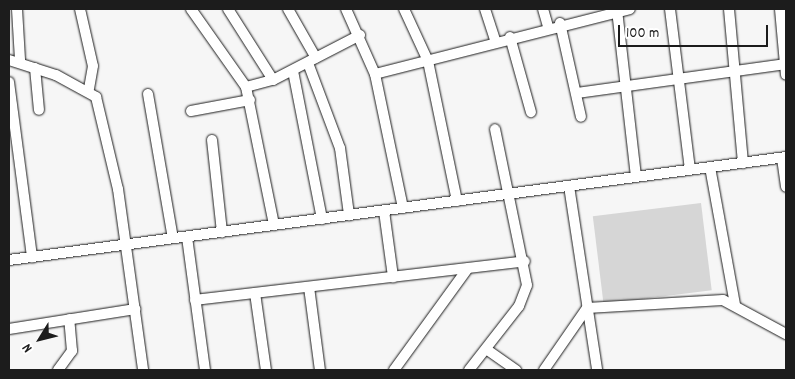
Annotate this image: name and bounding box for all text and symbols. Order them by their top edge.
scale bar [620,15,770,47]
text: 100 m [626,23,659,45]
north arrow [15,314,65,364]
text: N [18,339,38,357]

